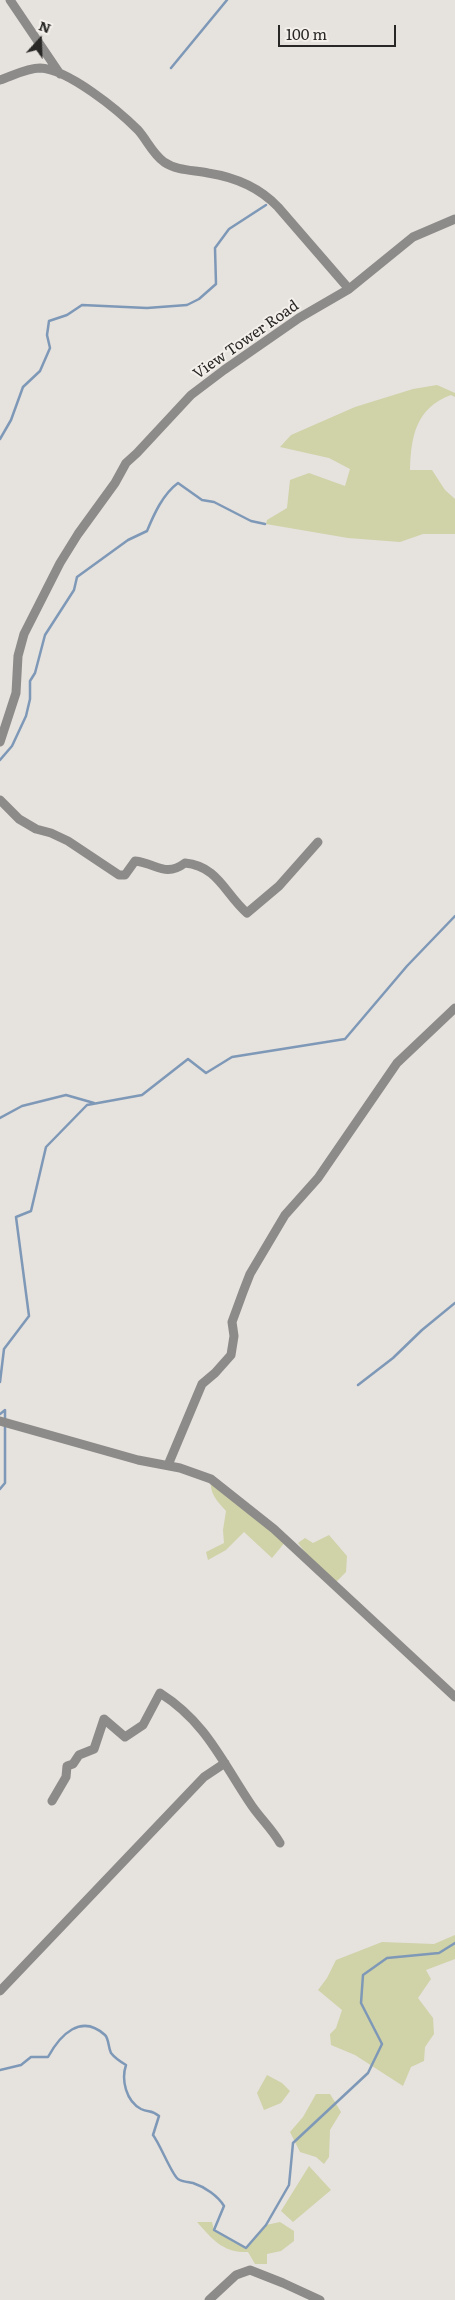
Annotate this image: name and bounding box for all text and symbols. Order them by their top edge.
text: N [36,14,54,37]
north arrow [15,15,65,65]
scale bar [280,15,398,47]
text: 100 m [286,22,327,45]
street label: View Tower Road [190,297,302,383]

